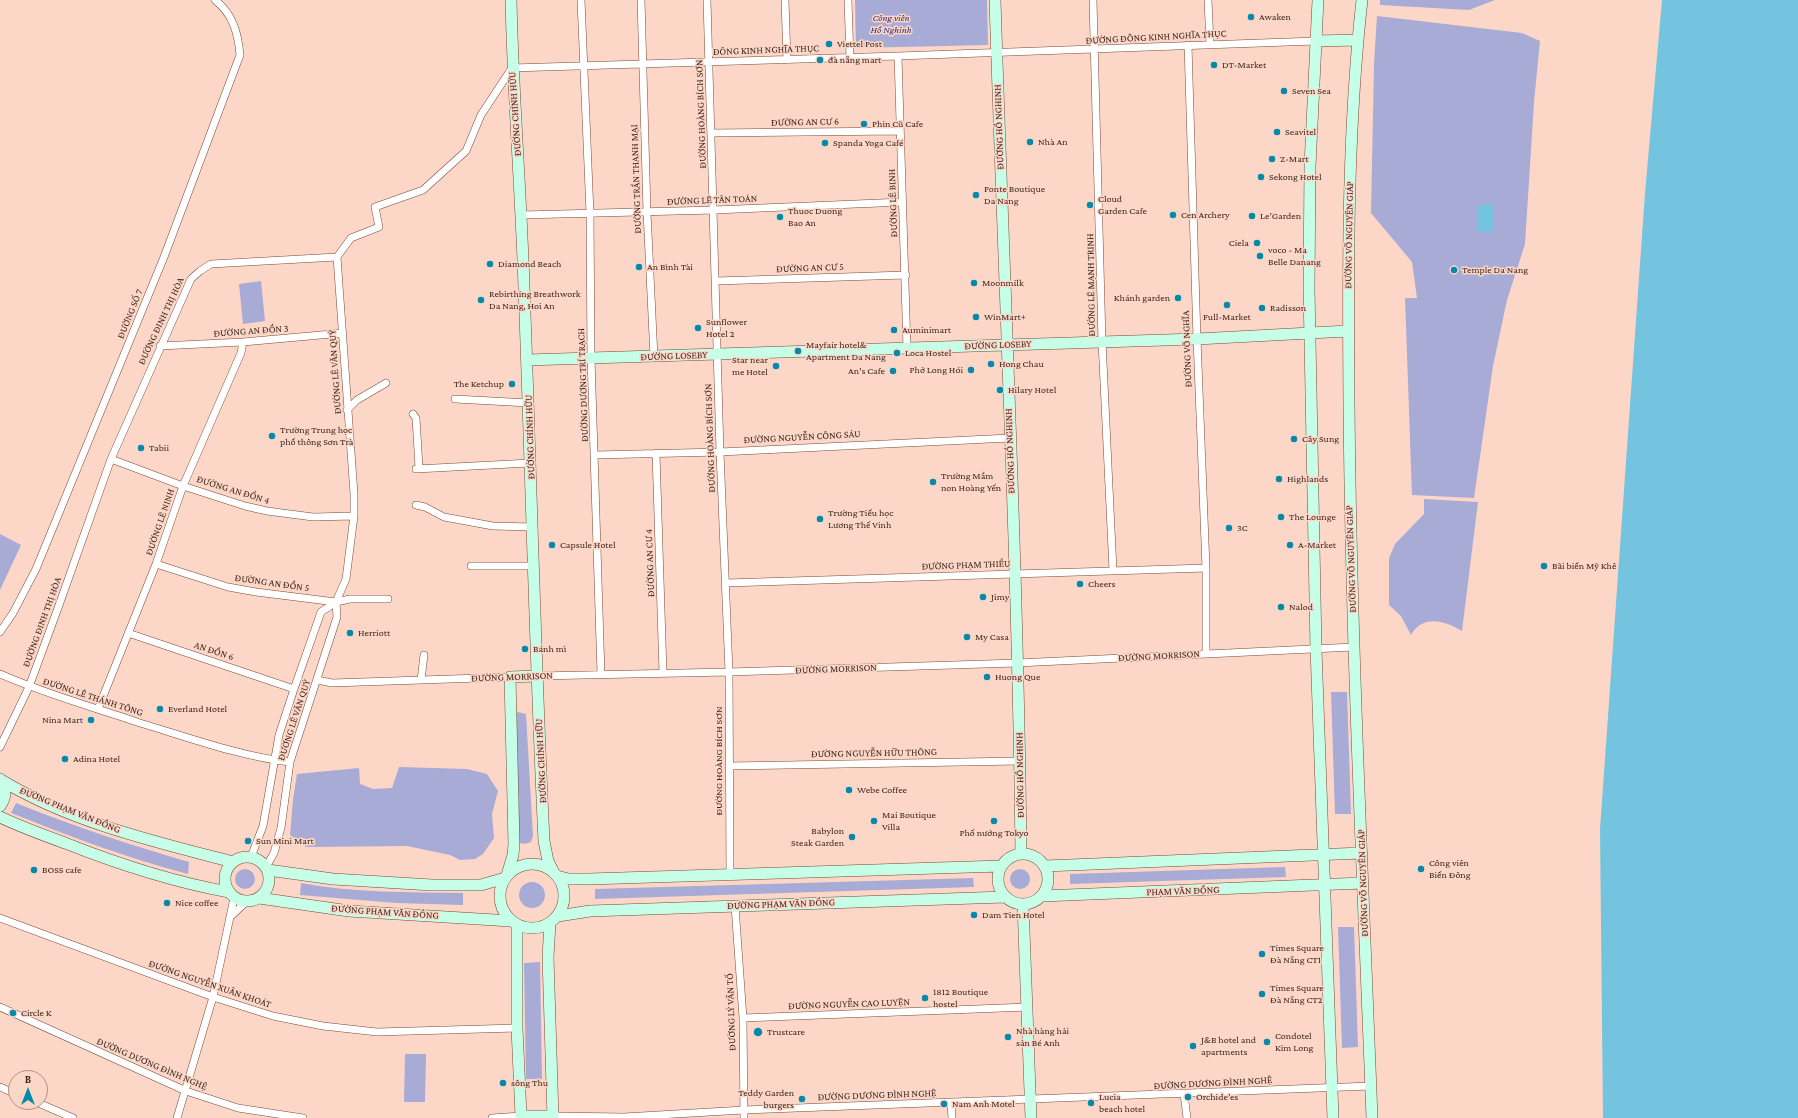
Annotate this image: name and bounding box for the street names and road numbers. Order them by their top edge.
street label: ĐƯỜNG ĐÔNG KINH NGHĨA THỤC [1085,27,1227,47]
street label: ĐÔNG KINH NGHĨA THỤC [713,42,819,58]
street label: ĐƯỜNG HOÀNG BÍCH SƠN [693,59,709,169]
street label: ĐƯỜNG CHÍNH HỮU [506,71,524,157]
street label: ĐƯỜNG HỒ NGHINH [992,84,1006,170]
street label: ĐƯỜNG AN CƯ 6 [771,115,839,129]
street label: ĐƯỜNG TRẦN THANH MẠI [628,124,644,234]
street label: ĐƯỜNG LÊ BINH [886,169,900,237]
street label: ĐƯỜNG VÕ NGUYÊN GIÁP [1342,181,1356,289]
street label: ĐƯỜNG LÊ TÂN TOÁN [667,192,757,208]
street label: ĐƯỜNG LÊ MẠNH TRINH [1084,233,1098,337]
street label: ĐƯỜNG AN CƯ 5 [776,261,844,275]
street label: ĐƯỜNG ĐINH THỊ HÒA [135,275,187,367]
street label: ĐƯỜNG SỐ 7 [115,287,145,341]
street label: ĐƯỜNG VÕ NGHĨA [1180,310,1194,388]
street label: ĐƯỜNG AN ĐỒN 3 [213,322,289,340]
street label: ĐƯỜNG DƯƠNG TRÍ TRẠCH [575,328,591,442]
street label: ĐƯỜNG LÊ VĂN QUÝ [326,329,344,415]
street label: ĐƯỜNG LOSEBY [964,338,1032,352]
street label: ĐƯỜNG LOSEBY [640,349,708,363]
street label: ĐƯỜNG HOÀNG BÍCH SƠN [702,383,718,493]
street label: ĐƯỜNG CHÍNH HỮU [523,394,537,480]
street label: ĐƯỜNG HỒ NGHINH [1003,408,1017,494]
street label: ĐƯỜNG NGUYỄN CÔNG SÁU [743,428,861,446]
street label: ĐƯỜNG AN ĐỒN 4 [195,473,271,507]
street label: ĐƯỜNG LÊ NINH [143,487,177,557]
street label: ĐƯỜNG VÕ NGUYÊN GIÁP [1343,505,1359,613]
street label: ĐƯỜNG AN CƯ 4 [643,529,657,597]
street label: ĐƯỜNG PHẠM THIỀU [921,557,1011,573]
street label: ĐƯỜNG AN ĐỒN 5 [234,572,310,594]
street label: ĐƯỜNG ĐINH THỊ HÒA [20,575,64,669]
street label: AN ĐỒN 6 [193,639,235,663]
street label: ĐƯỜNG MORRISON [1118,648,1200,664]
street label: ĐƯỜNG MORRISON [795,662,877,676]
street label: ĐƯỜNG MORRISON [471,670,553,684]
street label: ĐƯỜNG LÊ THÁNH TÔNG [41,675,145,719]
street label: ĐƯỜNG LÊ VĂN QUÝ [275,678,313,762]
street label: ĐƯỜNG HOÀNG BÍCH SƠN [713,706,725,816]
street label: ĐƯỜNG CHÍNH HỮU [533,718,549,804]
street label: ĐƯỜNG HỒ NGHINH [1013,732,1027,818]
street label: ĐƯỜNG NGUYỄN HỮU THÔNG [811,746,937,760]
street label: ĐƯỜNG PHẠM VĂN ĐỒNG [18,784,122,836]
street label: ĐƯỜNG VÕ NGUYÊN GIÁP [1355,829,1371,937]
street label: PHẠM VĂN ĐỒNG [1146,884,1220,898]
street label: ĐƯỜNG PHẠM VĂN ĐỒNG [727,896,835,912]
street label: ĐƯỜNG PHẠM VĂN ĐỒNG [331,902,439,922]
street label: ĐƯỜNG NGUYỄN XUÂN KHOÁT [147,957,273,1011]
street label: ĐƯỜNG LÝ VĂN TỐ [724,973,738,1051]
street label: ĐƯỜNG NGUYỄN CAO LUYỆN [788,996,910,1012]
street label: ĐƯỜNG DƯƠNG ĐÌNH NGHỆ [95,1035,209,1093]
street label: ĐƯỜNG DƯƠNG ĐÌNH NGHỆ [1153,1074,1273,1092]
street label: ĐƯỜNG DƯƠNG ĐÌNH NGHỆ [817,1087,937,1103]

